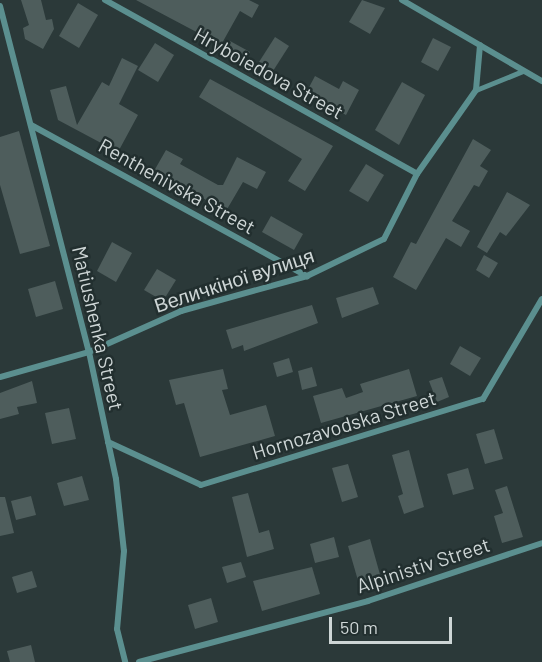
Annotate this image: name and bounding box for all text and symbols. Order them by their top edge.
street label: Hryboiedova Street [190,22,348,124]
street label: Renthenivska Street [95,133,259,239]
street label: Величкіної вулиця [151,243,317,317]
street label: Matiushenka Street [67,244,129,412]
street label: Hornozavodska Street [249,386,439,464]
street label: Alpinistiv Street [353,532,493,598]
scale bar [332,605,455,643]
text: 50 m [340,616,378,638]

